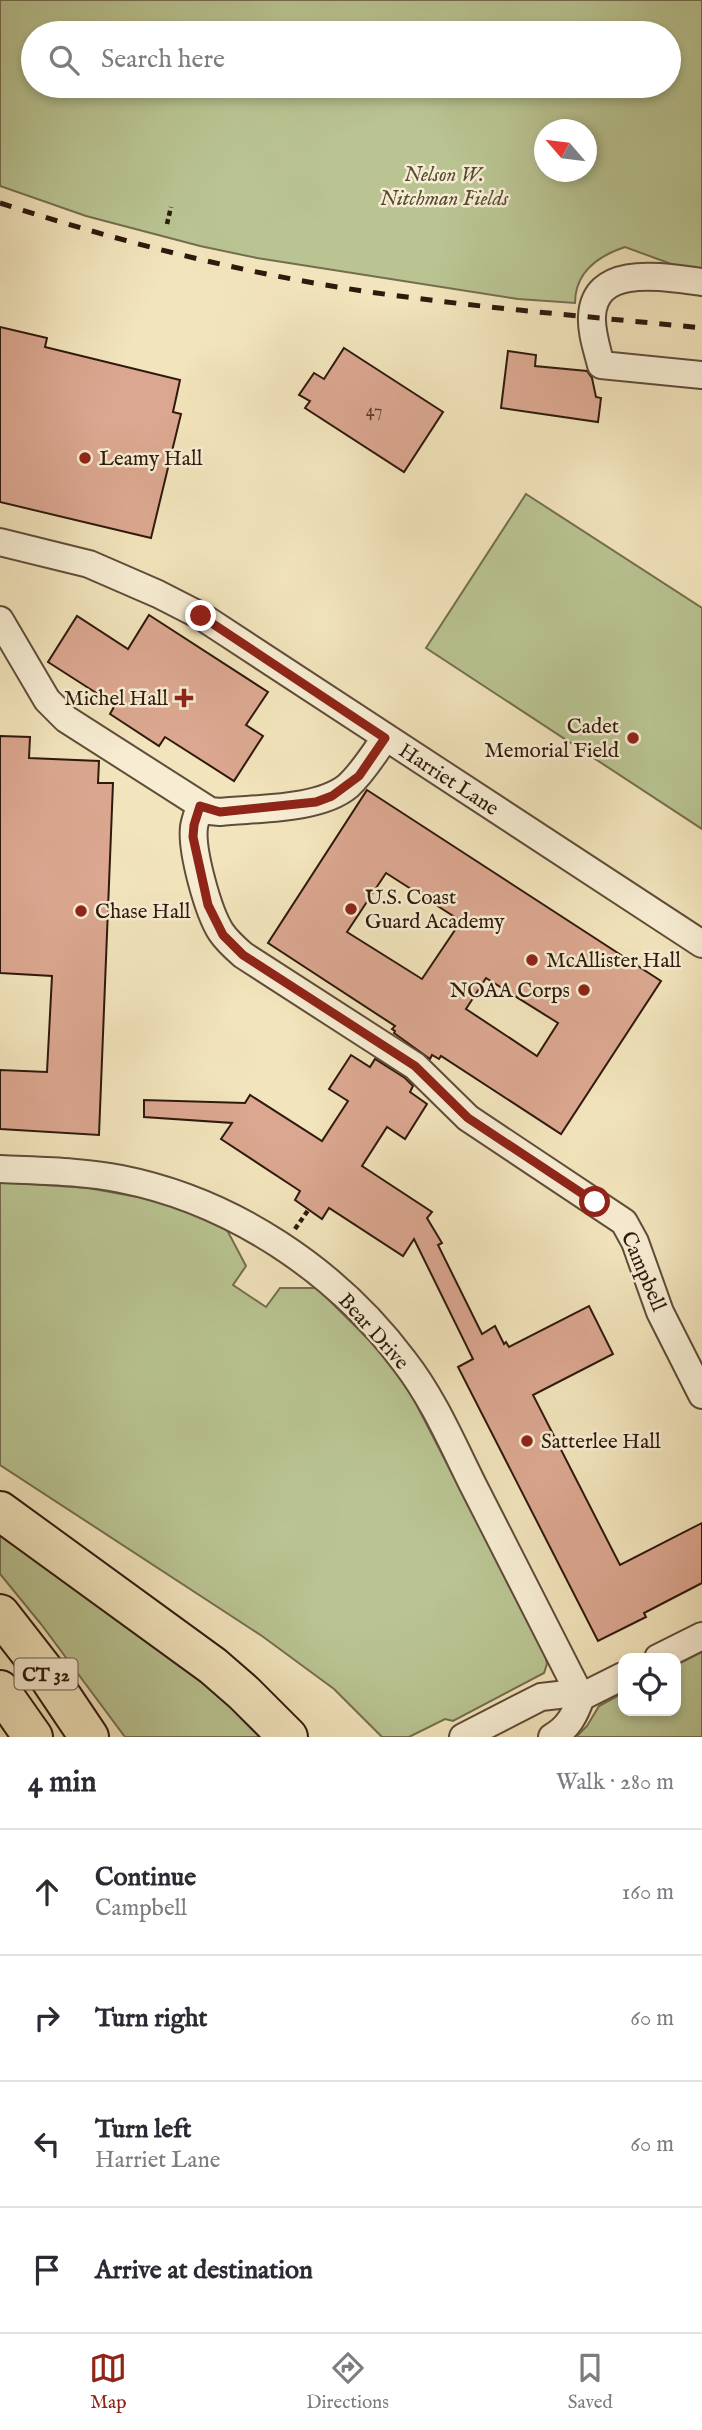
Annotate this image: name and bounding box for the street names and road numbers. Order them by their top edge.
street label: Harriet Lane [393,738,504,823]
street label: Campbell [614,1228,672,1316]
street label: Bear Drive [331,1288,415,1376]
road number: CT 32 [14,1658,78,1690]

